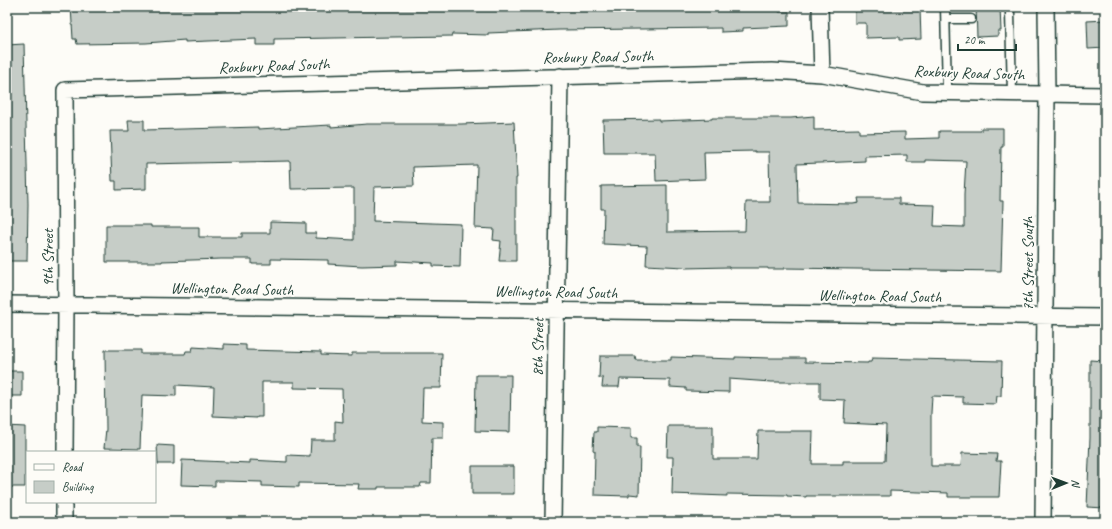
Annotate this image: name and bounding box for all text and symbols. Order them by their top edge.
scale bar [958,26,1016,52]
text: 20 m [964,32,986,48]
street label: Roxbury Road South [542,46,655,68]
street label: Roxbury Road South [218,54,331,78]
street label: Roxbury Road South [913,61,1026,85]
street label: 7th Street South [1018,215,1038,311]
street label: 9th Street [38,227,58,287]
street label: Wellington Road South [170,278,294,300]
street label: Wellington Road South [494,281,618,303]
street label: Wellington Road South [818,285,942,307]
street label: 8th Street [527,316,549,376]
legend [26,451,156,503]
text: Road [62,459,84,475]
north arrow [1046,463,1086,503]
text: Building [62,479,94,495]
text: N [1069,479,1083,489]

